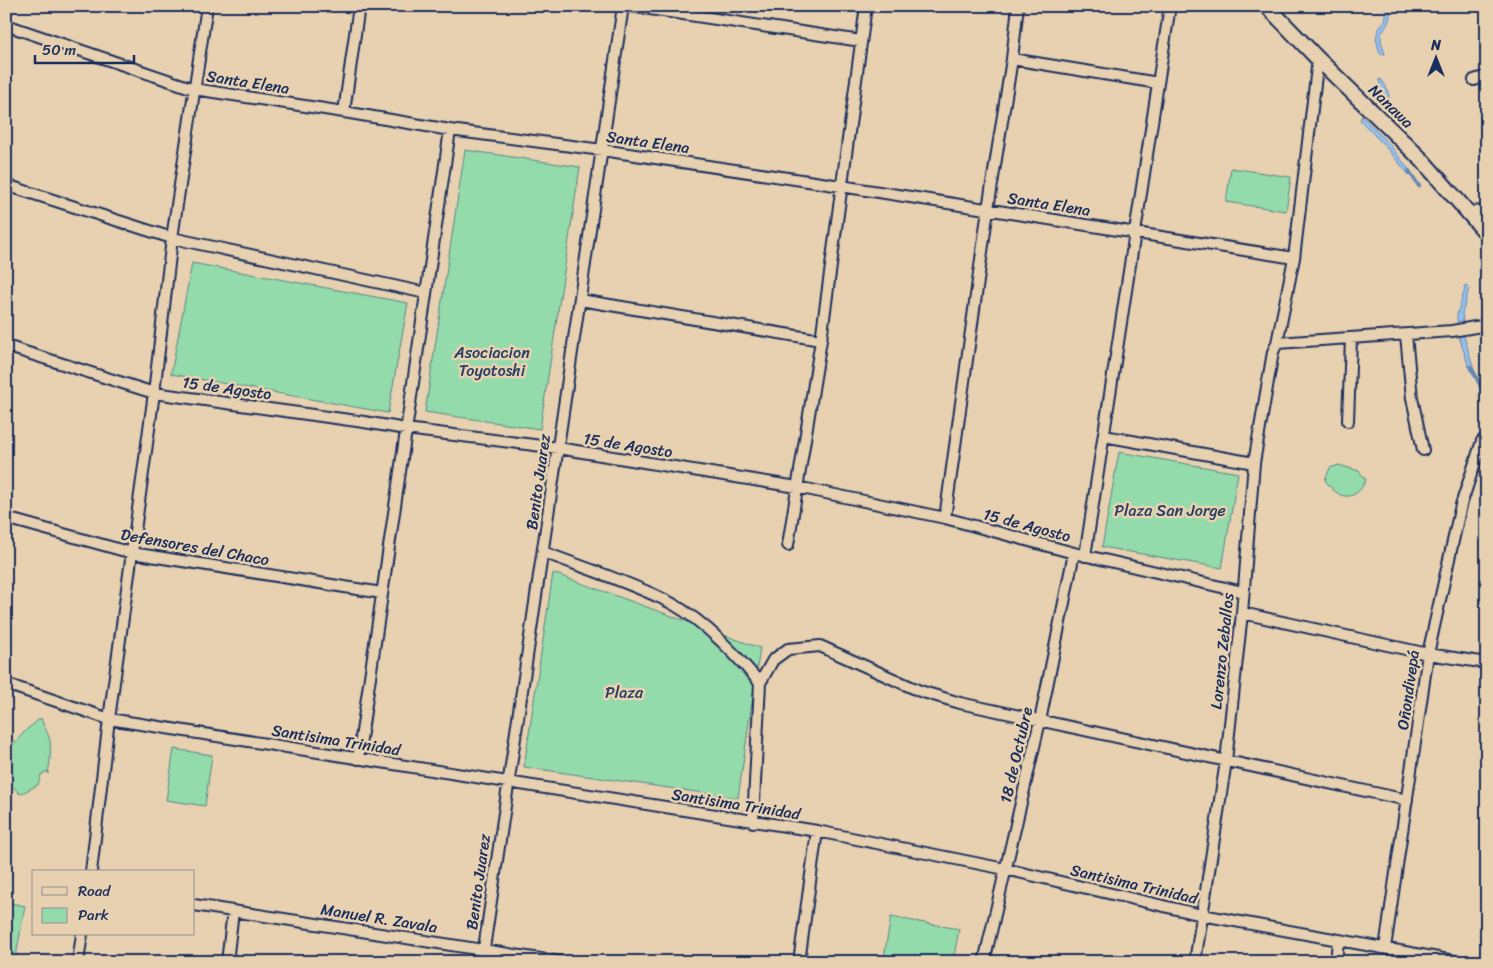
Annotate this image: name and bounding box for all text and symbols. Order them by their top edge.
scale bar [35,32,134,64]
north arrow [1410,32,1460,82]
text: N [1430,33,1441,58]
text: 50 m [42,37,77,63]
street label: Santa Elena [204,61,292,103]
street label: Nanawa [1361,77,1421,135]
street label: Santa Elena [605,122,691,162]
street label: Santa Elena [1005,183,1093,225]
park label: Asociacion Toyotoshi [453,338,530,385]
street label: 15 de Agosto [181,367,274,409]
street label: 15 de Agosto [581,424,675,466]
street label: Benito Juarez [517,432,559,532]
park label: Plaza San Jorge [1114,496,1226,525]
street label: 15 de Agosto [980,499,1074,551]
street label: Defensores del Chaco [118,520,272,574]
street label: Lorenzo Zeballos [1201,591,1243,711]
street label: Oñondivepá [1388,648,1428,732]
park label: Plaza [605,678,644,707]
street label: 18 de Octubre [991,704,1041,806]
street label: Santisima Trinidad [270,716,404,765]
street label: Santisima Trinidad [670,780,804,829]
street label: Benito Juarez [457,832,499,932]
street label: Santisima Trinidad [1067,855,1202,913]
legend [32,870,195,936]
text: Road [78,878,111,904]
street label: Manuel R. Zavala [318,894,440,942]
text: Park [78,902,109,928]

